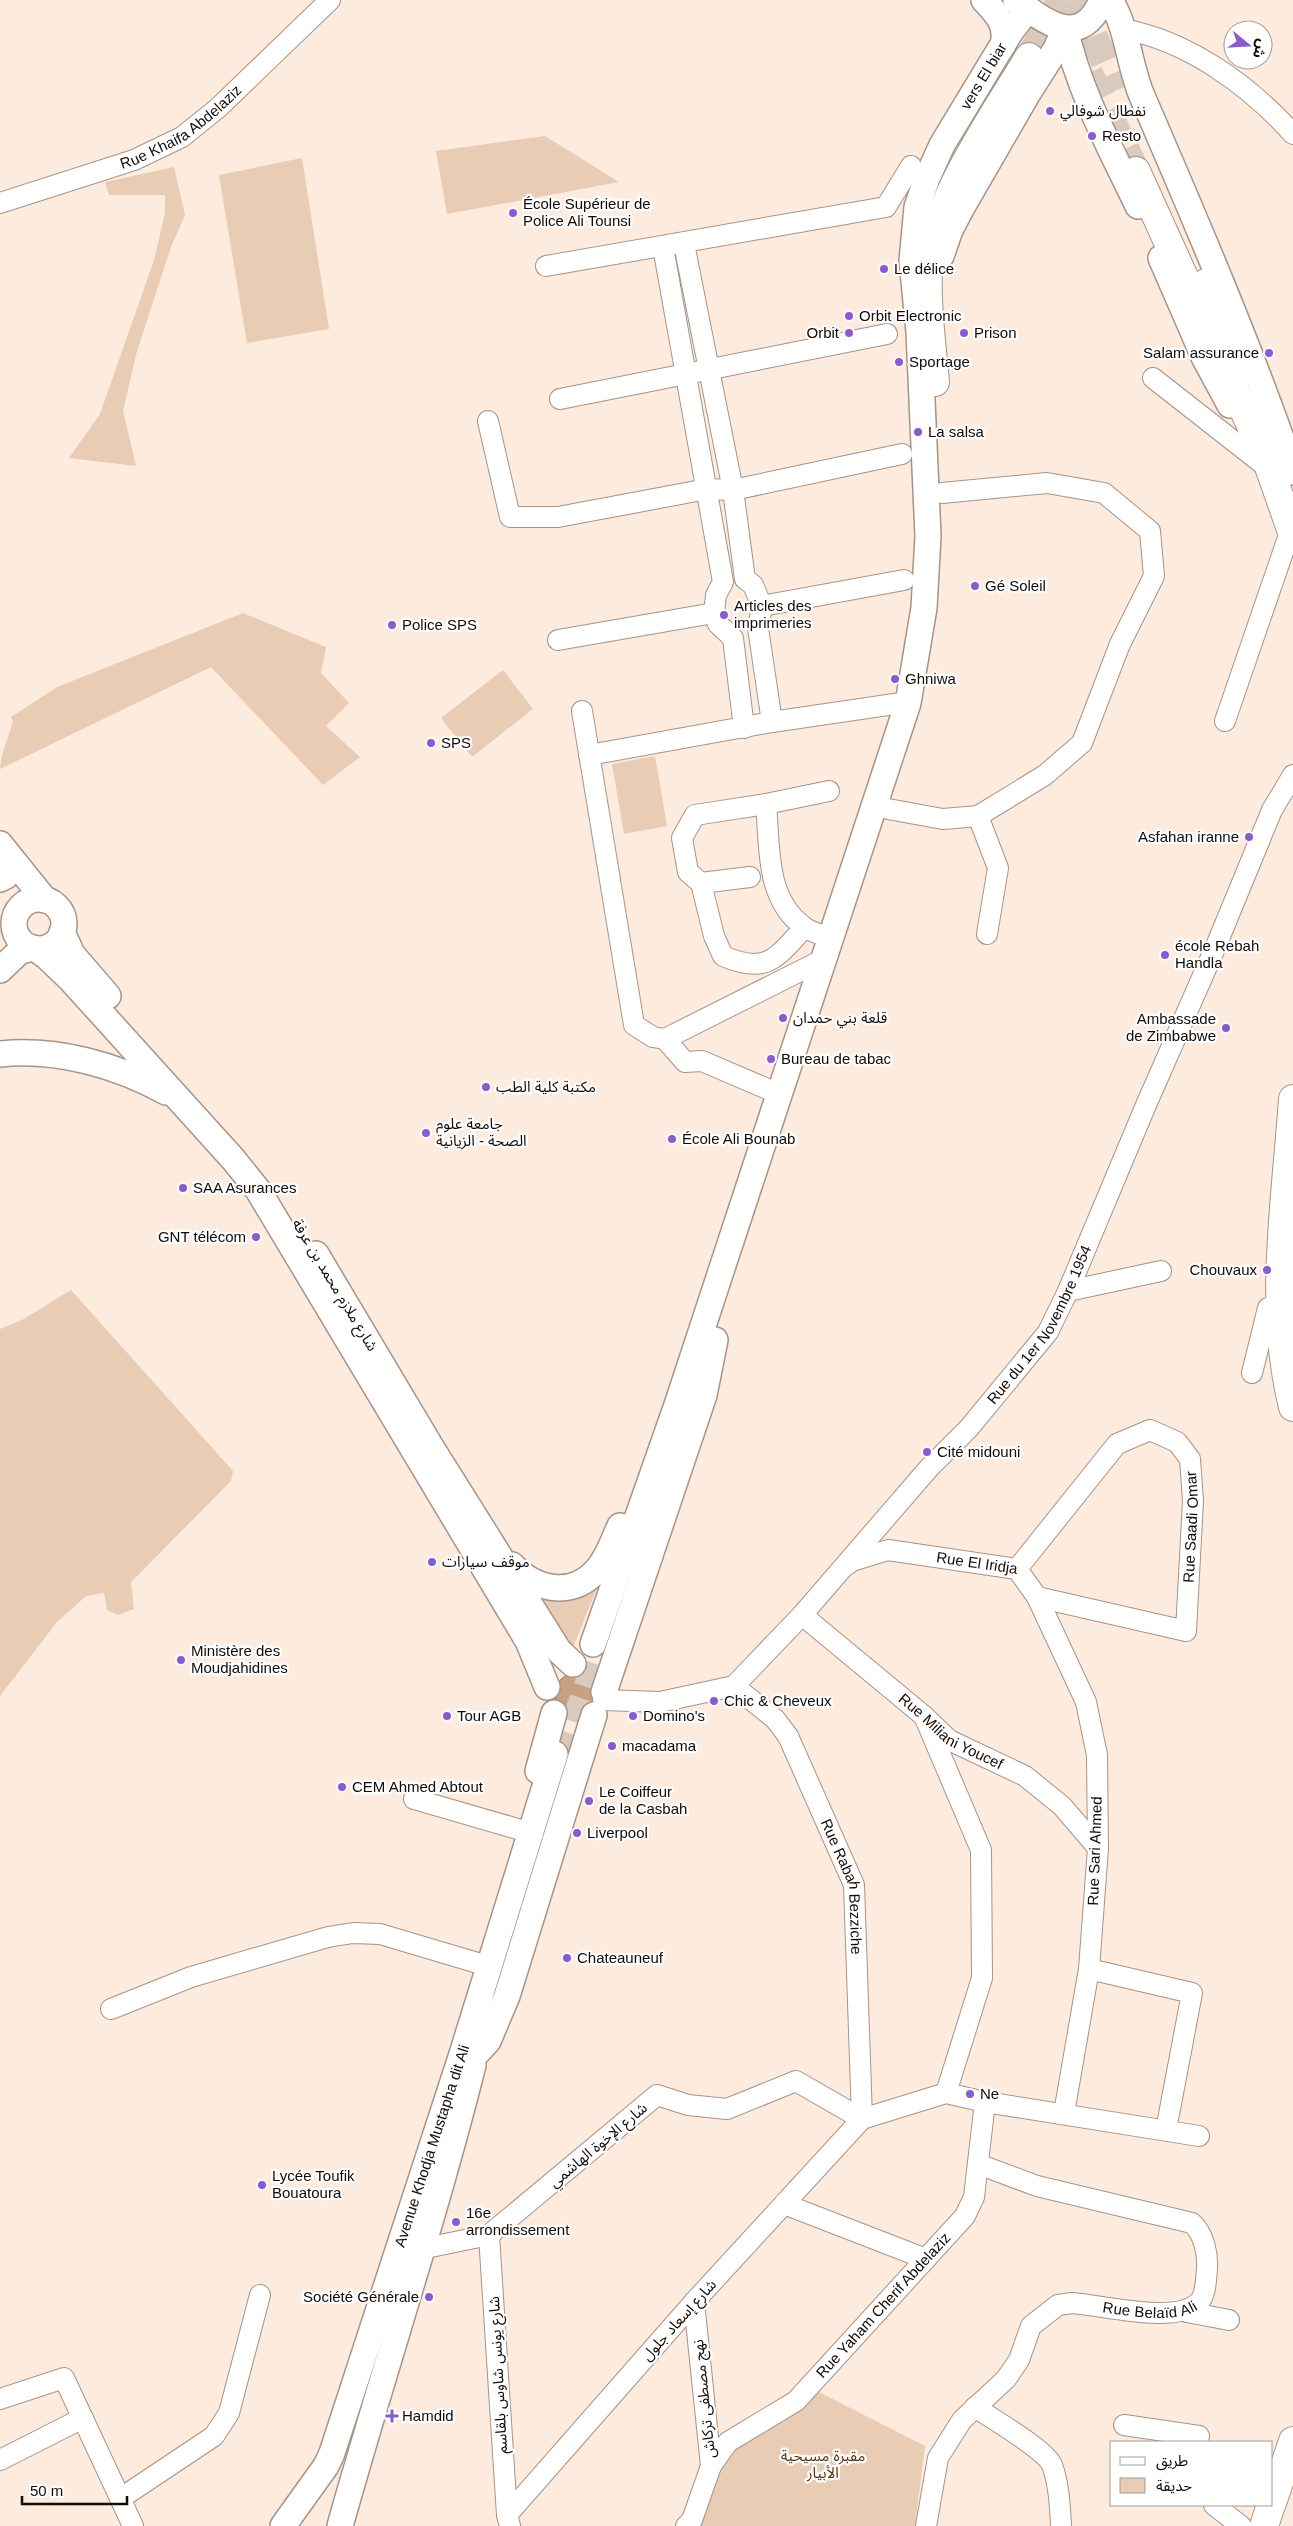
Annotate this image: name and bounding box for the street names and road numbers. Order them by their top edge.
street label: vers El biar [957,39,1010,112]
street label: Rue Khaifa Abdelaziz [118,81,245,172]
street label: شارع ملازم محمد بن عرفة [286,1216,382,1356]
street label: Rue du 1er Novembre 1954 [983,1243,1094,1407]
street label: Rue Saadi Omar [1180,1470,1201,1583]
street label: Rue El Iridja [935,1548,1019,1577]
street label: Rue Miliani Youcef [896,1690,1007,1773]
street label: Rue Sari Ahmed [1084,1796,1105,1906]
street label: Rue Rabah Bezziche [818,1816,865,1955]
street label: Avenue Khodja Mustapha dit Ali [391,2043,472,2249]
street label: شارع الإخوة الهاشمي [545,2098,653,2194]
street label: Rue Yaham Cherif Abdelaziz [812,2229,953,2381]
street label: شارع إسعاد جلول [638,2276,723,2366]
street label: شارع يونس شاوس بلقاسم [485,2295,514,2454]
street label: Rue Belaïd Ali [1102,2297,1200,2321]
street label: نهج مصطفى تركاش [689,2338,722,2459]

